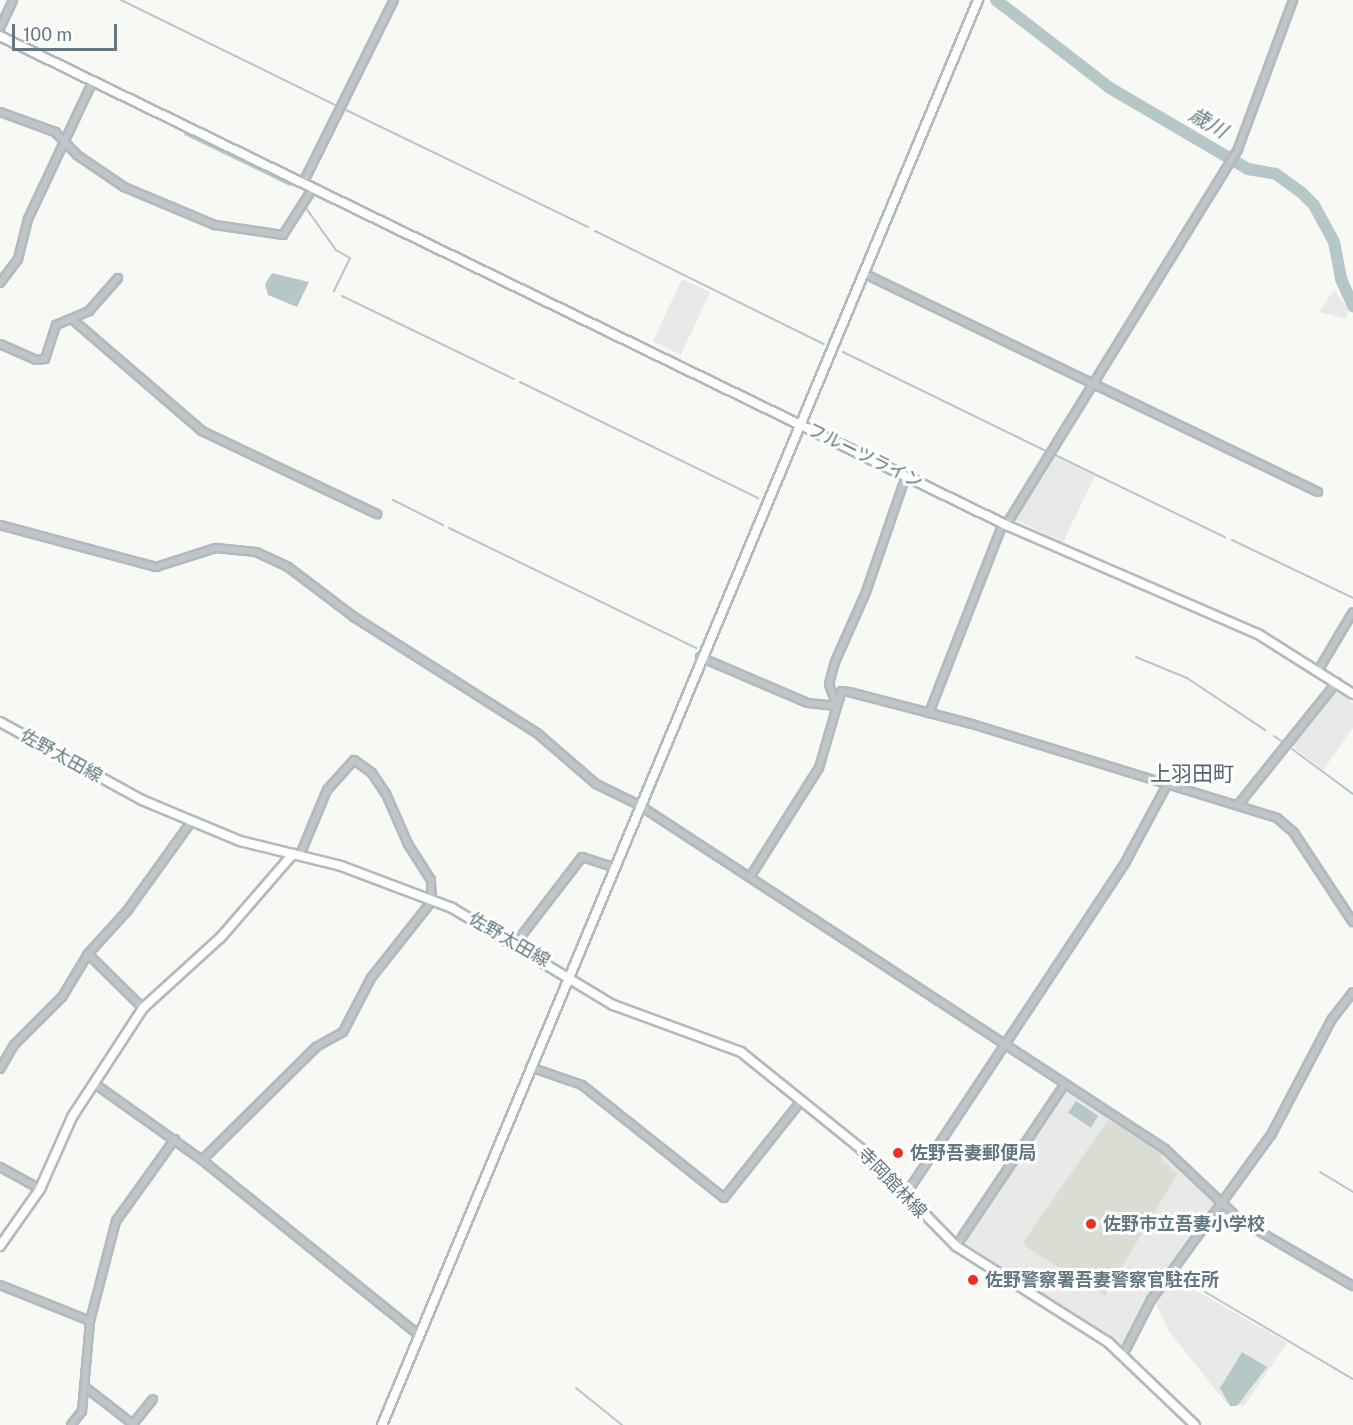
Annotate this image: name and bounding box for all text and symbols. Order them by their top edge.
scale bar [15,12,120,50]
text: 100 m [23,24,72,45]
water label: 歳川 [1185,103,1231,143]
street label: フルーツライン [804,419,926,493]
street label: 佐野太田線 [16,725,106,787]
district label: 上羽田町 [1150,761,1234,787]
street label: 佐野太田線 [465,908,553,972]
place label: 佐野吾妻郵便局 [910,1142,1036,1164]
street label: 寺岡館林線 [853,1143,931,1223]
marker: 佐野吾妻郵便局 [891,1146,905,1160]
place label: 佐野市立吾妻小学校 [1103,1213,1265,1235]
marker: 佐野市立吾妻小学校 [1084,1217,1098,1231]
place label: 佐野警察署吾妻警察官駐在所 [985,1269,1219,1291]
marker: 佐野警察署吾妻警察官駐在所 [966,1273,980,1287]

